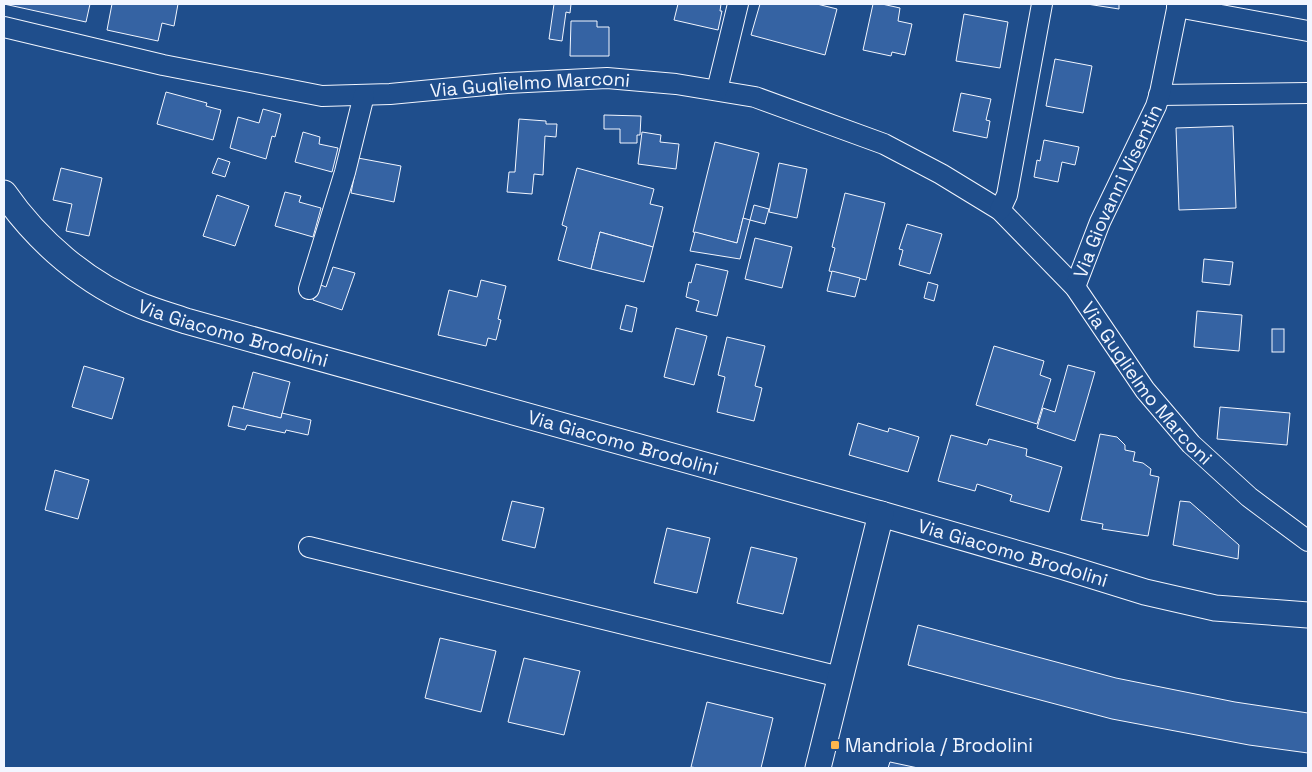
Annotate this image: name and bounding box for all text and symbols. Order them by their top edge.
street label: Via Guglielmo Marconi [429,66,631,103]
street label: Via Giovanni Visentin [1068,100,1168,282]
street label: Via Giacomo Brodolini [134,294,331,373]
street label: Via Guglielmo Marconi [1075,297,1218,470]
street label: Via Giacomo Brodolini [525,404,721,481]
street label: Via Giacomo Brodolini [915,513,1111,593]
place label: Mandriola / Brodolini [845,733,1033,758]
marker: Mandriola / Brodolini [829,739,841,751]

